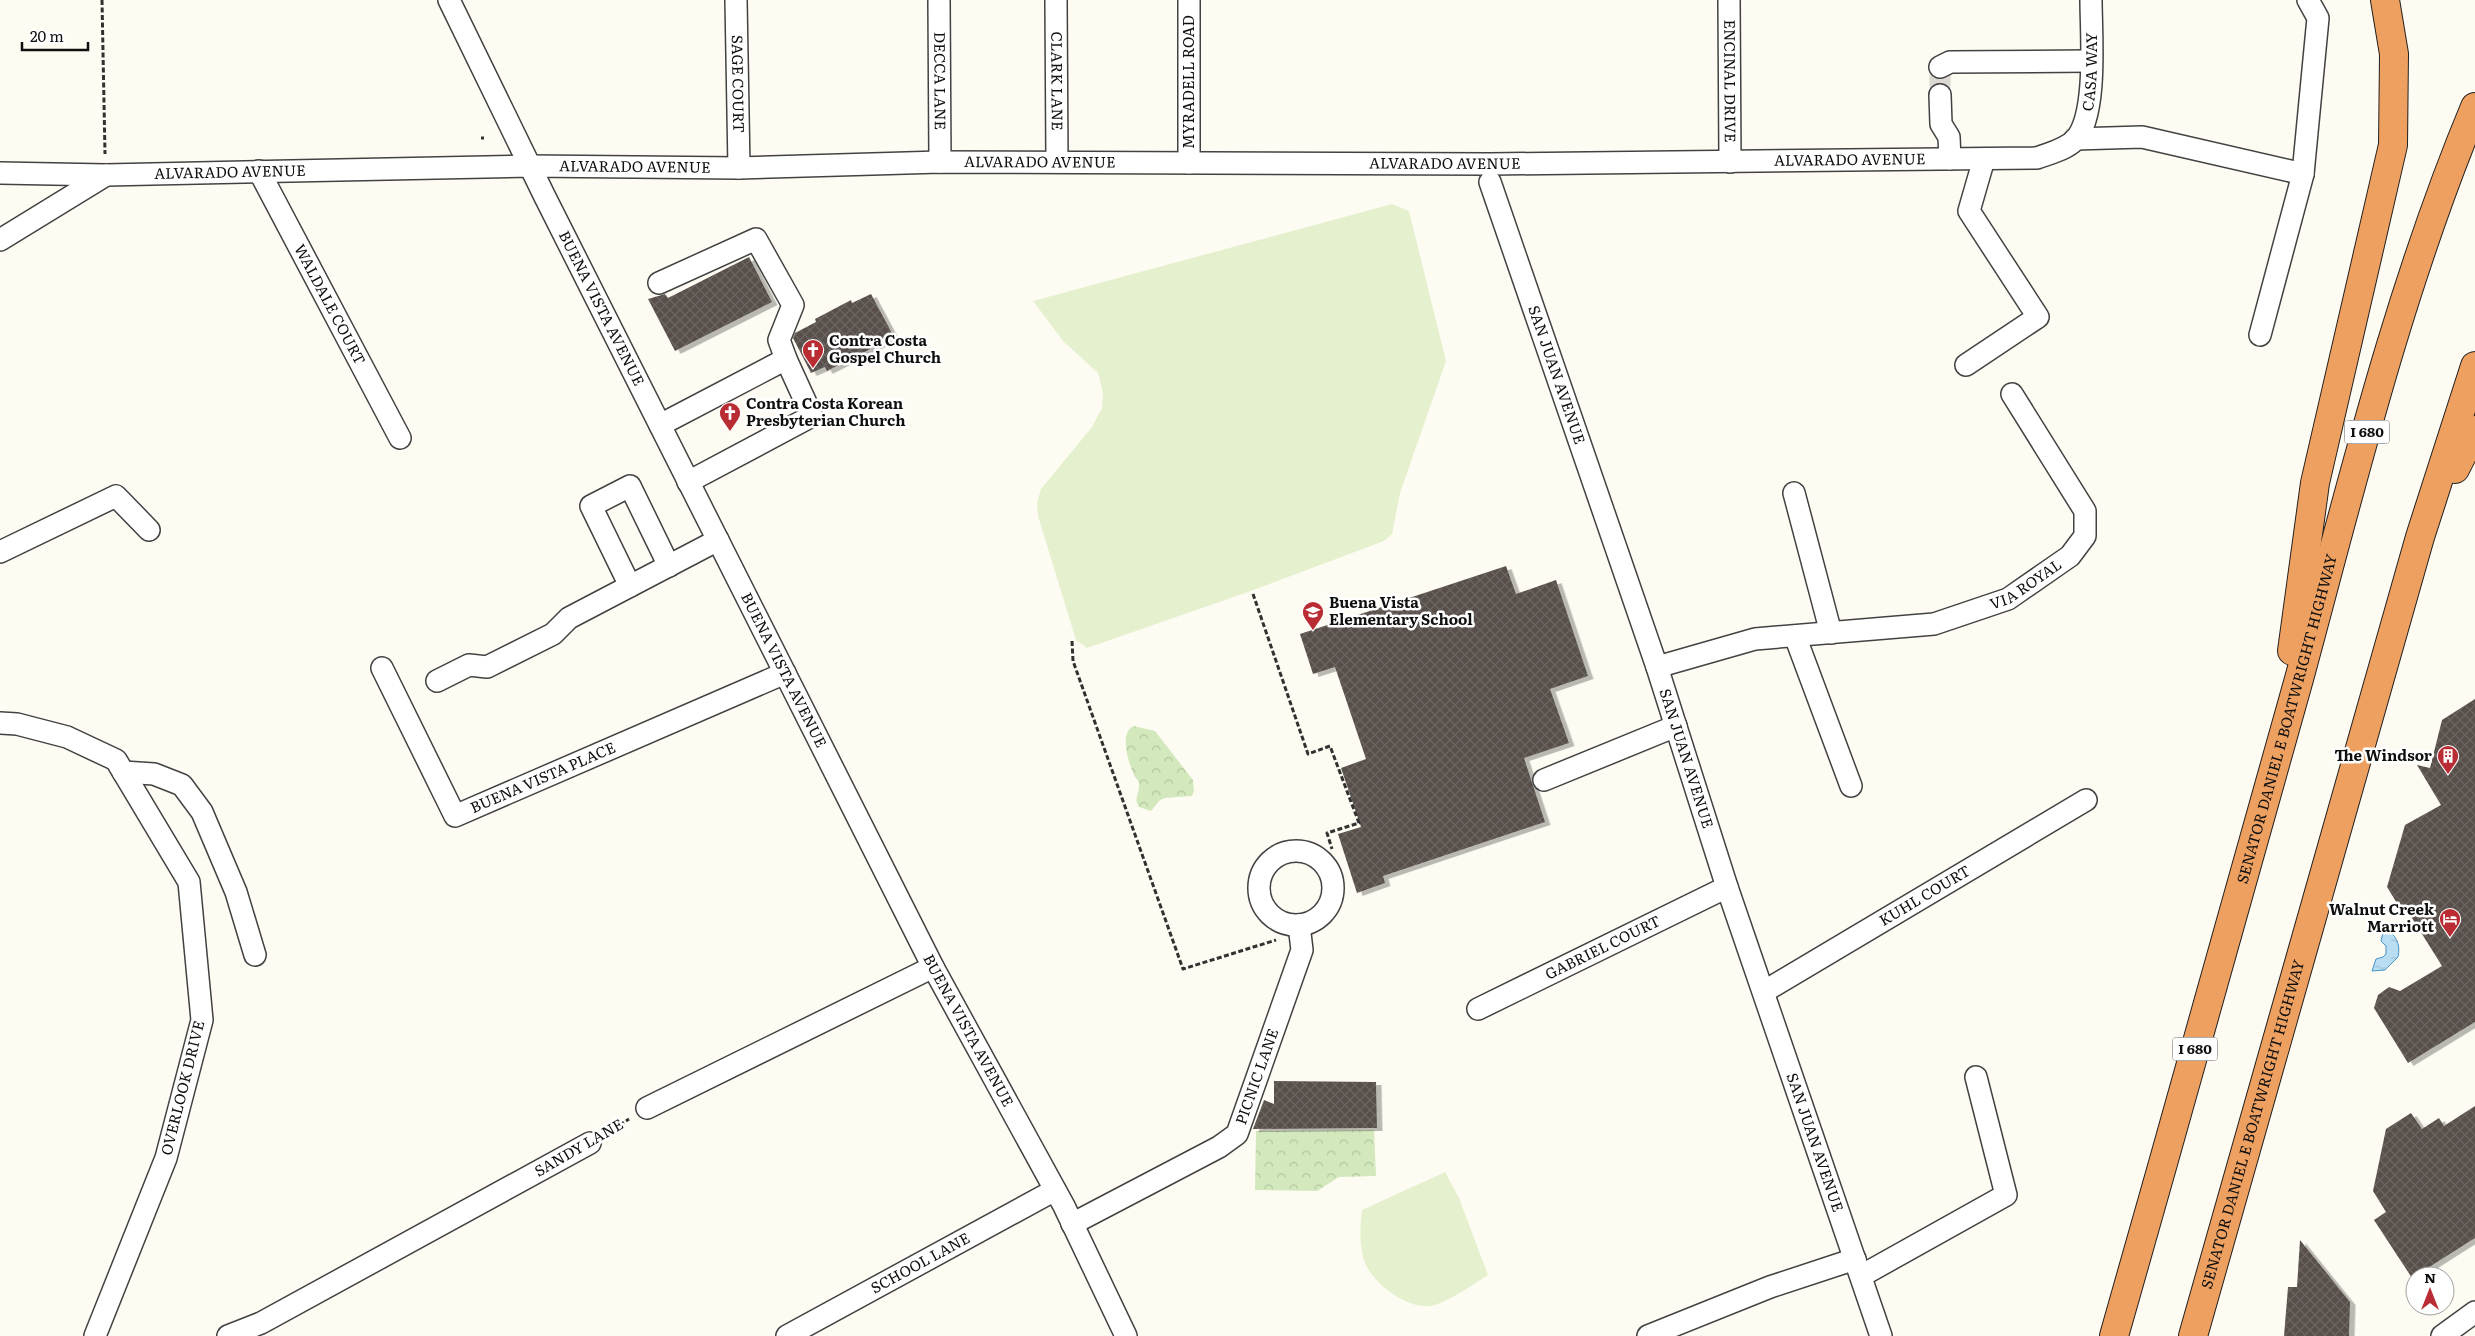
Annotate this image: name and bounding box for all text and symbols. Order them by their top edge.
street label: MYRADELL ROAD [1176,15,1199,149]
street label: ENCINAL DRIVE [1719,19,1743,143]
scale bar [22,20,89,52]
text: 20 m [30,24,64,47]
street label: CLARK LANE [1046,31,1070,131]
street label: DECCA LANE [929,32,953,130]
street label: CASA WAY [2075,32,2102,113]
street label: SAGE COURT [727,35,751,133]
street label: ALVARADO AVENUE [1774,146,1926,171]
street label: ALVARADO AVENUE [964,149,1116,173]
street label: ALVARADO AVENUE [1369,151,1521,174]
street label: ALVARADO AVENUE [559,153,711,178]
street label: ALVARADO AVENUE [154,158,306,184]
street label: BUENA VISTA AVENUE [554,226,651,389]
street label: WALDALE COURT [289,239,372,368]
street label: SAN JUAN AVENUE [1523,302,1592,447]
place label: Contra Costa Gospel Church [829,328,941,368]
church icon: Contra Costa Gospel Church [801,338,825,369]
place label: Contra Costa Korean Presbyterian Church [746,391,906,431]
church icon: Contra Costa Korean Presbyterian Church [718,401,742,432]
road number: I 680 [2344,421,2390,444]
street label: SENATOR DANIEL E BOATWRIGHT HIGHWAY [2230,551,2342,886]
street label: VIA ROYAL [1986,552,2066,614]
street label: BUENA VISTA AVENUE [736,588,834,751]
place label: Buena Vista Elementary School [1329,590,1473,630]
school or university icon: Buena Vista Elementary School [1301,600,1325,631]
street label: SAN JUAN AVENUE [1655,685,1721,831]
street label: BUENA VISTA PLACE [466,735,619,818]
place label: The Windsor [2334,743,2432,766]
building icon: The Windsor [2436,744,2460,775]
street label: KUHL COURT [1874,858,1974,931]
place label: Walnut Creek Marriott [2329,897,2435,937]
hotel icon: Walnut Creek Marriott [2438,907,2462,938]
street label: GABRIEL COURT [1541,908,1664,985]
street label: BUENA VISTA AVENUE [918,950,1020,1111]
street label: SENATOR DANIEL E BOATWRIGHT HIGHWAY [2194,956,2309,1291]
street label: OVERLOOK DRIVE [154,1018,209,1157]
street label: PICNIC LANE [1228,1025,1283,1127]
road number: I 680 [2172,1038,2218,1060]
street label: SAN JUAN AVENUE [1782,1070,1851,1215]
street label: SANDY LANE [529,1112,627,1182]
street label: SCHOOL LANE [866,1226,974,1298]
north arrow [2405,1266,2455,1316]
text: N [2424,1267,2436,1287]

